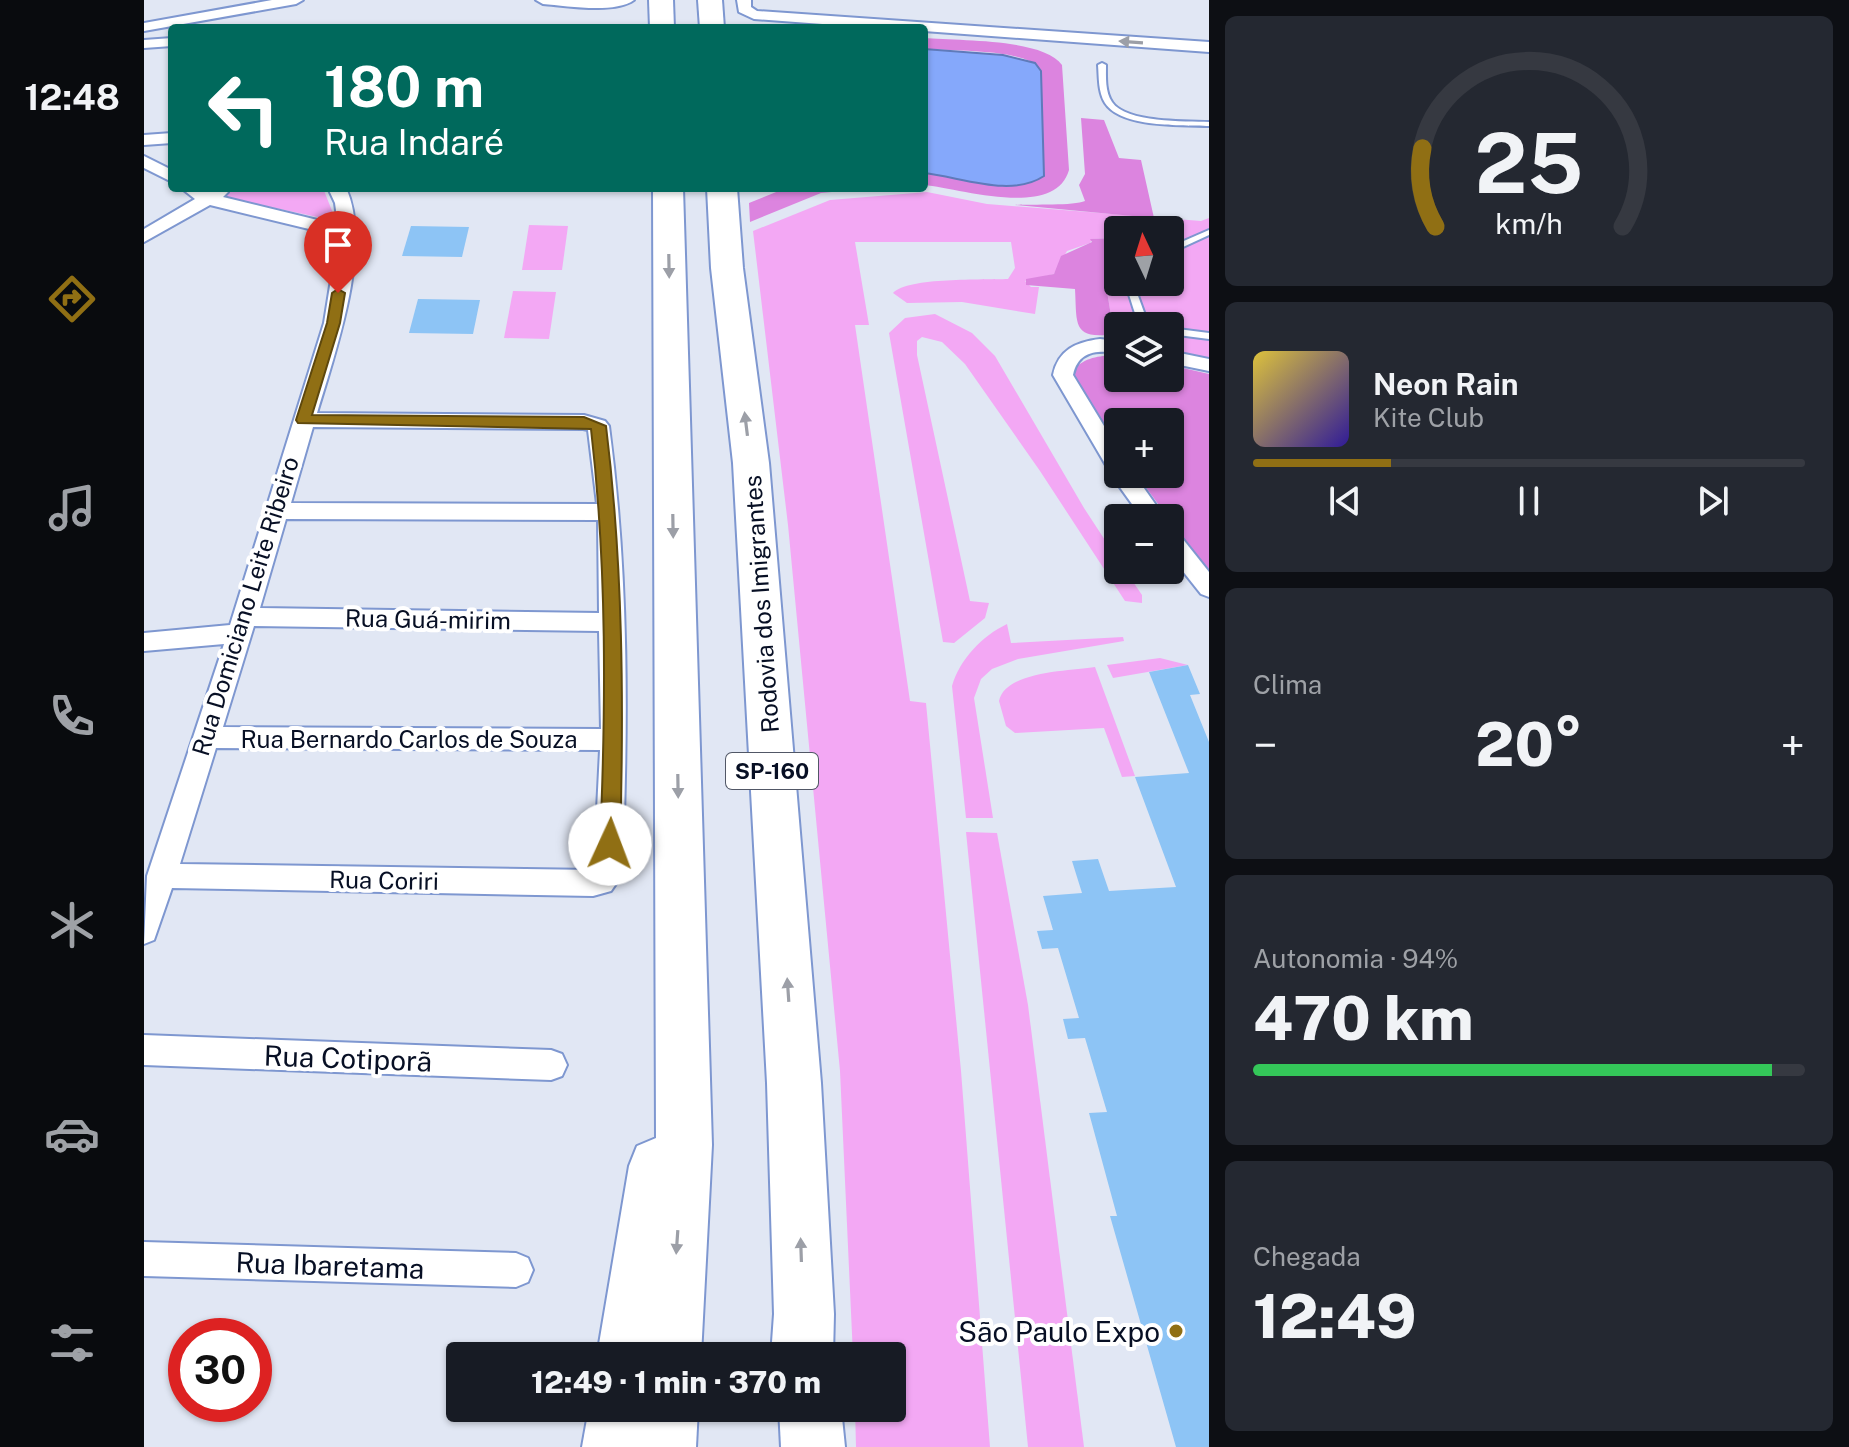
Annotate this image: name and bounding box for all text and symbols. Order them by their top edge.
one-way arrow [1118,35,1143,48]
text: 180 m [324,54,484,120]
icon: left [192,56,296,160]
text: 12:48 [24,76,120,118]
text: 25 [1475,114,1583,212]
text: Rua Indaré [324,121,504,163]
text: km/h [1495,207,1563,240]
pin [304,211,372,293]
north arrow [1104,216,1184,296]
map controls [1104,216,1184,584]
icon: arrive [316,223,360,267]
one-way arrow [663,254,675,279]
icon: directions [44,271,100,327]
button: layers [1104,312,1184,392]
text: Neon Rain [1373,366,1519,402]
text: Kite Club [1373,402,1484,433]
button: + [1104,408,1184,488]
one-way arrow [739,411,752,436]
street label: Rua Domiciano Leite Ribeiro [186,453,304,759]
street label: Rodovia dos Imigrantes [738,474,784,734]
icon: previous [1323,479,1367,523]
icon: pause [1507,479,1551,523]
icon: next [1691,479,1735,523]
icon: music [44,480,100,536]
button: − [1104,504,1184,584]
one-way arrow [667,514,679,539]
street label: Rua Guá-mirim [345,604,511,634]
text: Clima [1253,669,1322,700]
icon: phone [44,688,100,744]
text: 20° [1475,709,1583,780]
text: − [1253,719,1277,771]
text: + [1781,719,1805,771]
street label: Rua Bernardo Carlos de Souza [241,725,577,753]
road number: SP-160 [726,753,818,789]
one-way arrow [671,774,684,799]
position arrow [568,802,652,886]
street label: Rua Coriri [329,865,439,895]
icon: climate [44,897,100,953]
text: Autonomia · 94% [1253,943,1458,974]
one-way arrow [781,978,794,1003]
text: 470 km [1253,983,1474,1054]
street label: Rua Cotiporã [263,1039,433,1077]
icon: car [44,1106,100,1162]
one-way arrow [671,1230,684,1255]
one-way arrow [795,1237,808,1262]
text: Chegada [1253,1241,1361,1272]
street label: Rua Ibaretama [235,1245,425,1285]
text: 12:49 [1253,1281,1416,1352]
icon: filters [44,1315,100,1371]
place label: São Paulo Expo [958,1315,1160,1348]
speed limit sign: 30 [168,1318,272,1422]
marker: São Paulo Expo [1167,1322,1185,1340]
text: 12:49 · 1 min · 370 m [531,1364,821,1400]

